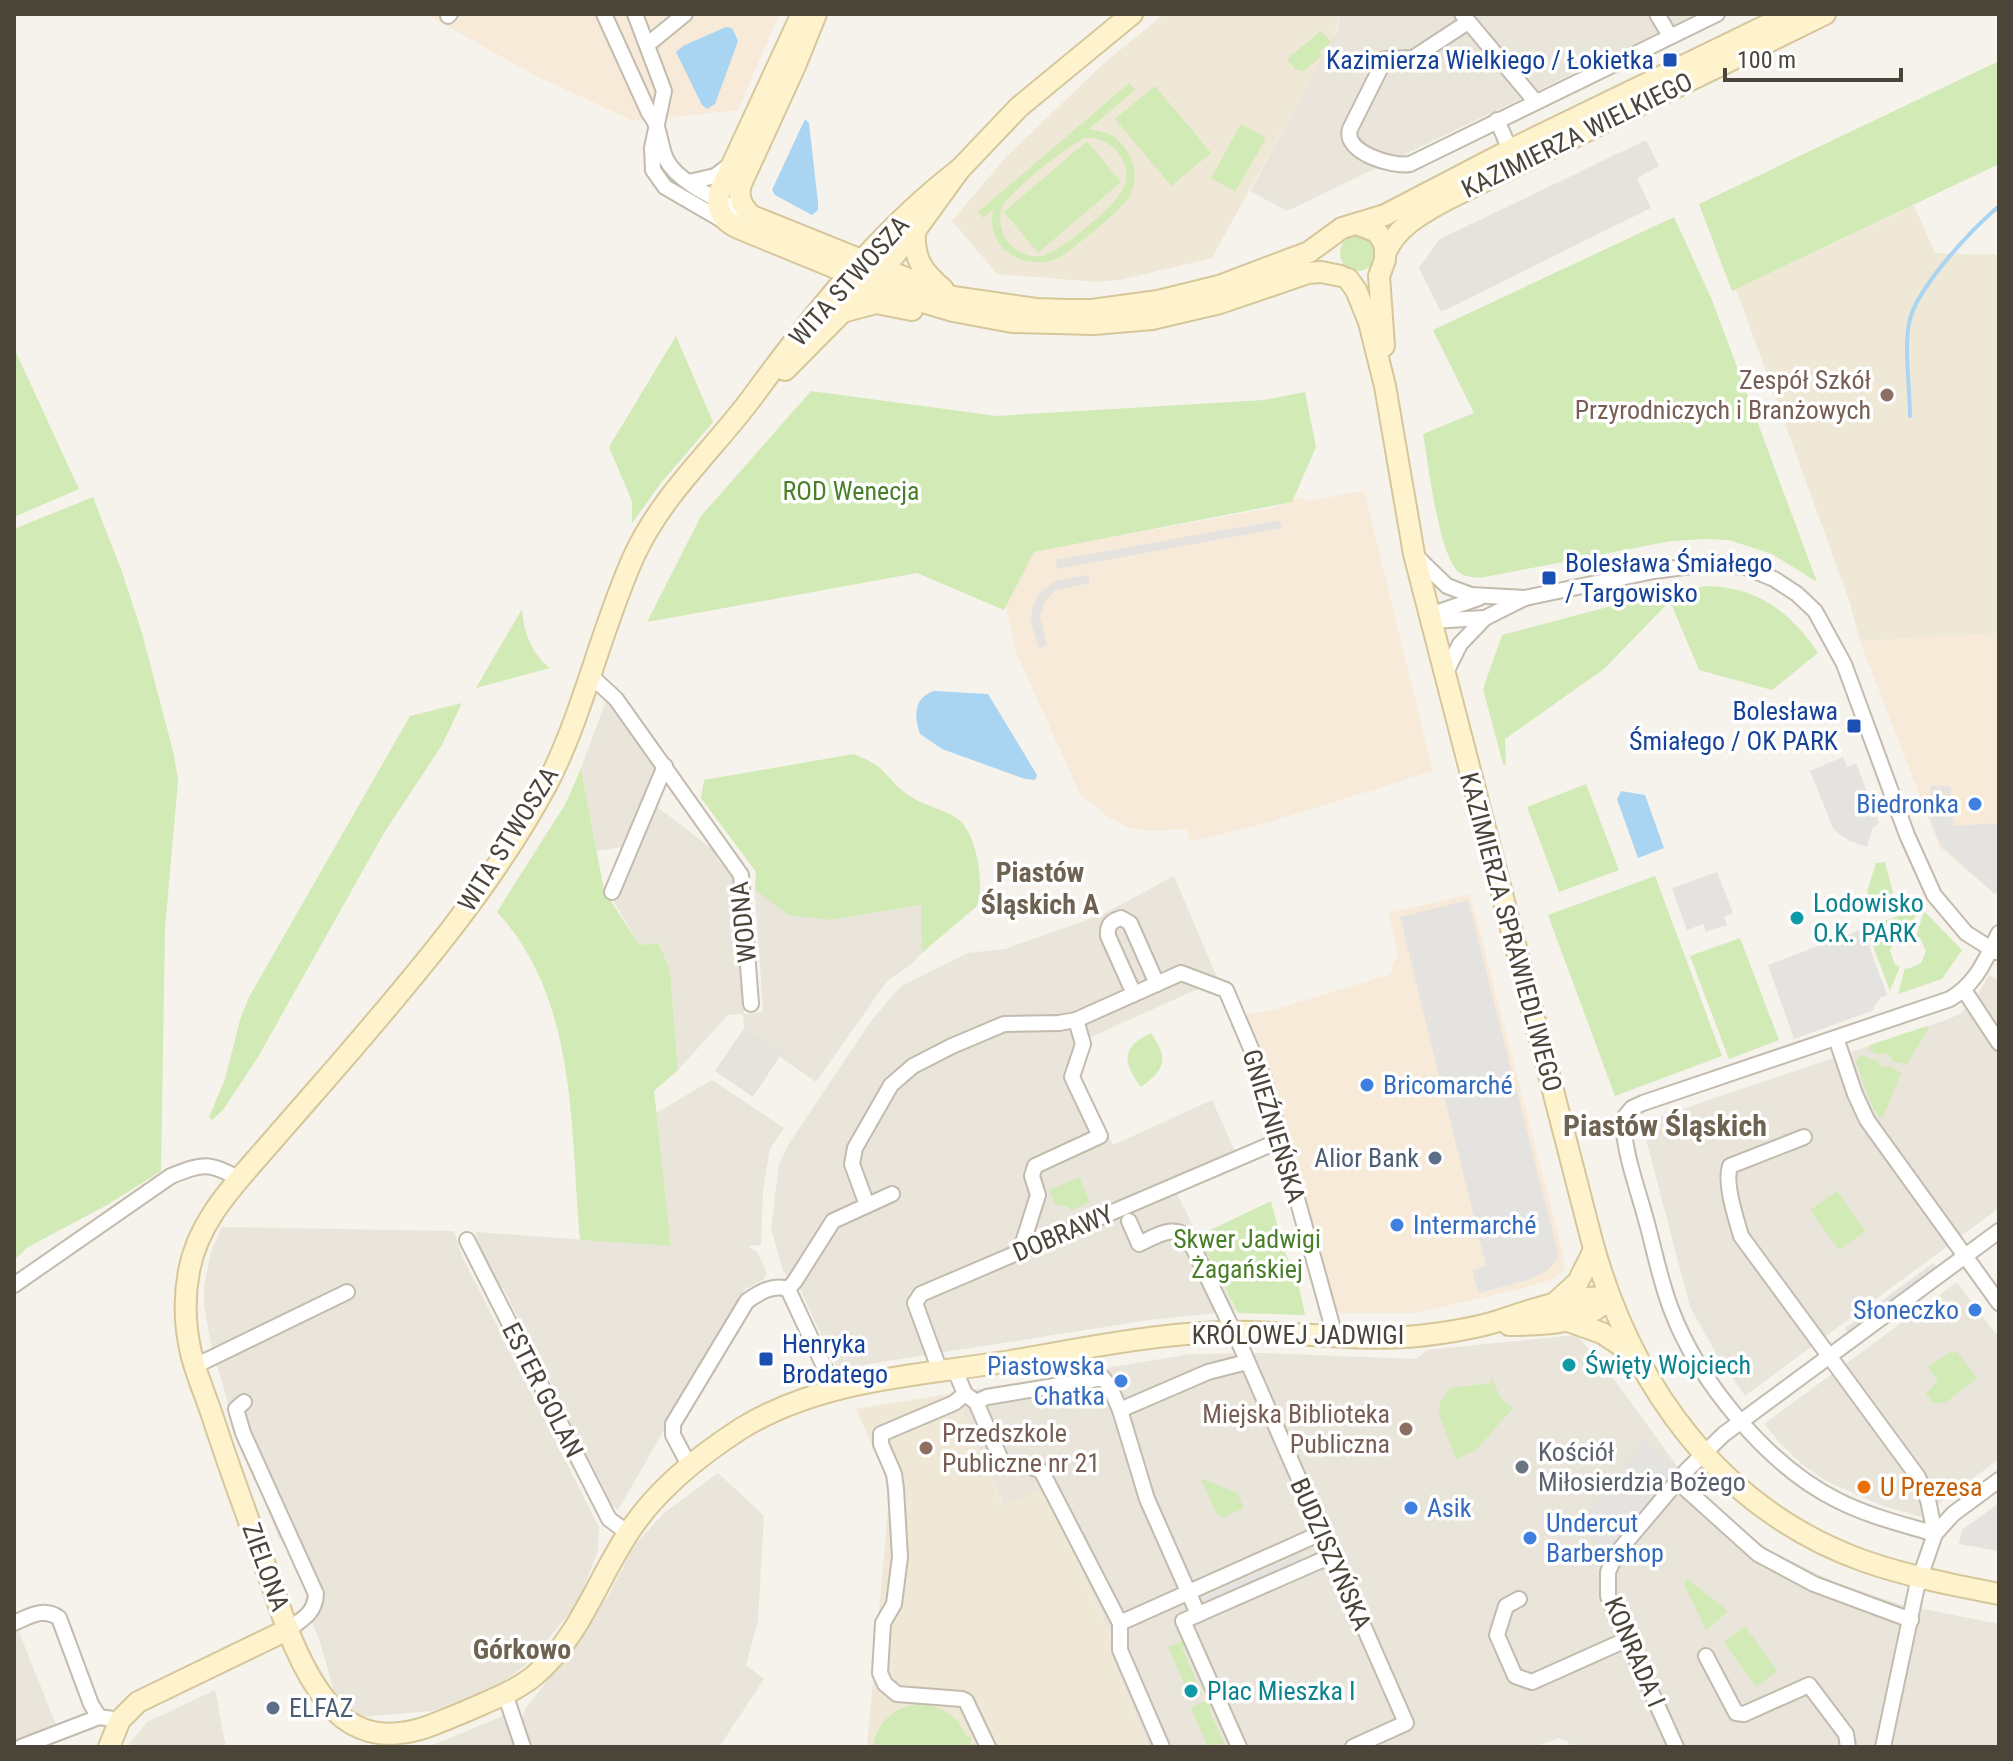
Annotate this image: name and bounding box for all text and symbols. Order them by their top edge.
scale bar [1725,32,1901,82]
place label: Kazimierza Wielkiego / Łokietka [1326,45,1654,75]
text: 100 m [1737,46,1796,74]
marker: Kazimierza Wielkiego / Łokietka [1661,51,1679,69]
street label: KAZIMIERZA WIELKIEGO [1457,66,1697,204]
street label: WITA STWOSZA [783,210,915,352]
place label: Zespół Szkół Przyrodniczych i Branżowych [1575,365,1871,425]
marker: Zespół Szkół Przyrodniczych i Branżowych [1878,386,1896,404]
park label: ROD Wenecja [783,476,919,506]
place label: Bolesława Śmiałego / Targowisko [1565,548,1773,608]
marker: Bolesława Śmiałego / Targowisko [1540,569,1558,587]
place label: Bolesława Śmiałego / OK PARK [1629,696,1839,756]
marker: Bolesława Śmiałego / OK PARK [1845,717,1863,735]
street label: WITA STWOSZA [452,761,564,917]
street label: KAZIMIERZA SPRAWIEDLIWEGO [1454,769,1568,1095]
place label: Biedronka [1856,789,1959,819]
marker: Biedronka [1966,795,1984,813]
district label: Piastów Śląskich A [981,856,1099,921]
street label: WODNA [724,880,762,964]
place label: Lodowisko O.K. PARK [1813,888,1924,948]
marker: Lodowisko O.K. PARK [1788,909,1806,927]
street label: GNIEŹNIEŃSKA [1236,1046,1312,1206]
place label: Bricomarché [1383,1070,1513,1100]
marker: Bricomarché [1358,1076,1376,1094]
district label: Piastów Śląskich [1563,1108,1767,1143]
place label: Alior Bank [1314,1143,1419,1173]
marker: Alior Bank [1426,1149,1444,1167]
street label: DOBRAWY [1008,1198,1118,1268]
place label: Intermarché [1413,1210,1536,1240]
marker: Intermarché [1388,1216,1406,1234]
park label: Skwer Jadwigi Żagańskiej [1173,1224,1321,1284]
place label: Słoneczko [1853,1295,1959,1325]
marker: Słoneczko [1966,1301,1984,1319]
street label: ESTER GOLAN [496,1318,590,1462]
street label: KRÓLOWEJ JADWIGI [1192,1320,1404,1350]
place label: Henryka Brodatego [782,1329,888,1389]
marker: Henryka Brodatego [757,1350,775,1368]
place label: Święty Wojciech [1585,1350,1751,1380]
place label: Piastowska Chatka [987,1351,1105,1411]
marker: Święty Wojciech [1560,1356,1578,1374]
marker: Piastowska Chatka [1112,1372,1130,1390]
place label: Miejska Biblioteka Publiczna [1202,1399,1390,1459]
place label: Przedszkole Publiczne nr 21 [942,1418,1100,1478]
marker: Miejska Biblioteka Publiczna [1397,1420,1415,1438]
place label: Kościół Miłosierdzia Bożego [1538,1437,1746,1497]
marker: Przedszkole Publiczne nr 21 [917,1439,935,1457]
marker: Kościół Miłosierdzia Bożego [1513,1458,1531,1476]
place label: U Prezesa [1880,1472,1983,1502]
street label: BUDZISZYŃSKA [1284,1473,1378,1635]
marker: U Prezesa [1855,1478,1873,1496]
place label: Asik [1427,1493,1472,1523]
marker: Asik [1402,1499,1420,1517]
place label: Undercut Barbershop [1546,1508,1664,1568]
street label: ZIELONA [236,1519,296,1615]
marker: Undercut Barbershop [1521,1529,1539,1547]
street label: KONRADA I [1598,1593,1672,1711]
district label: Górkowo [473,1633,571,1666]
place label: Plac Mieszka I [1207,1676,1356,1706]
marker: Plac Mieszka I [1182,1682,1200,1700]
place label: ELFAZ [289,1693,353,1723]
marker: ELFAZ [264,1699,282,1717]

